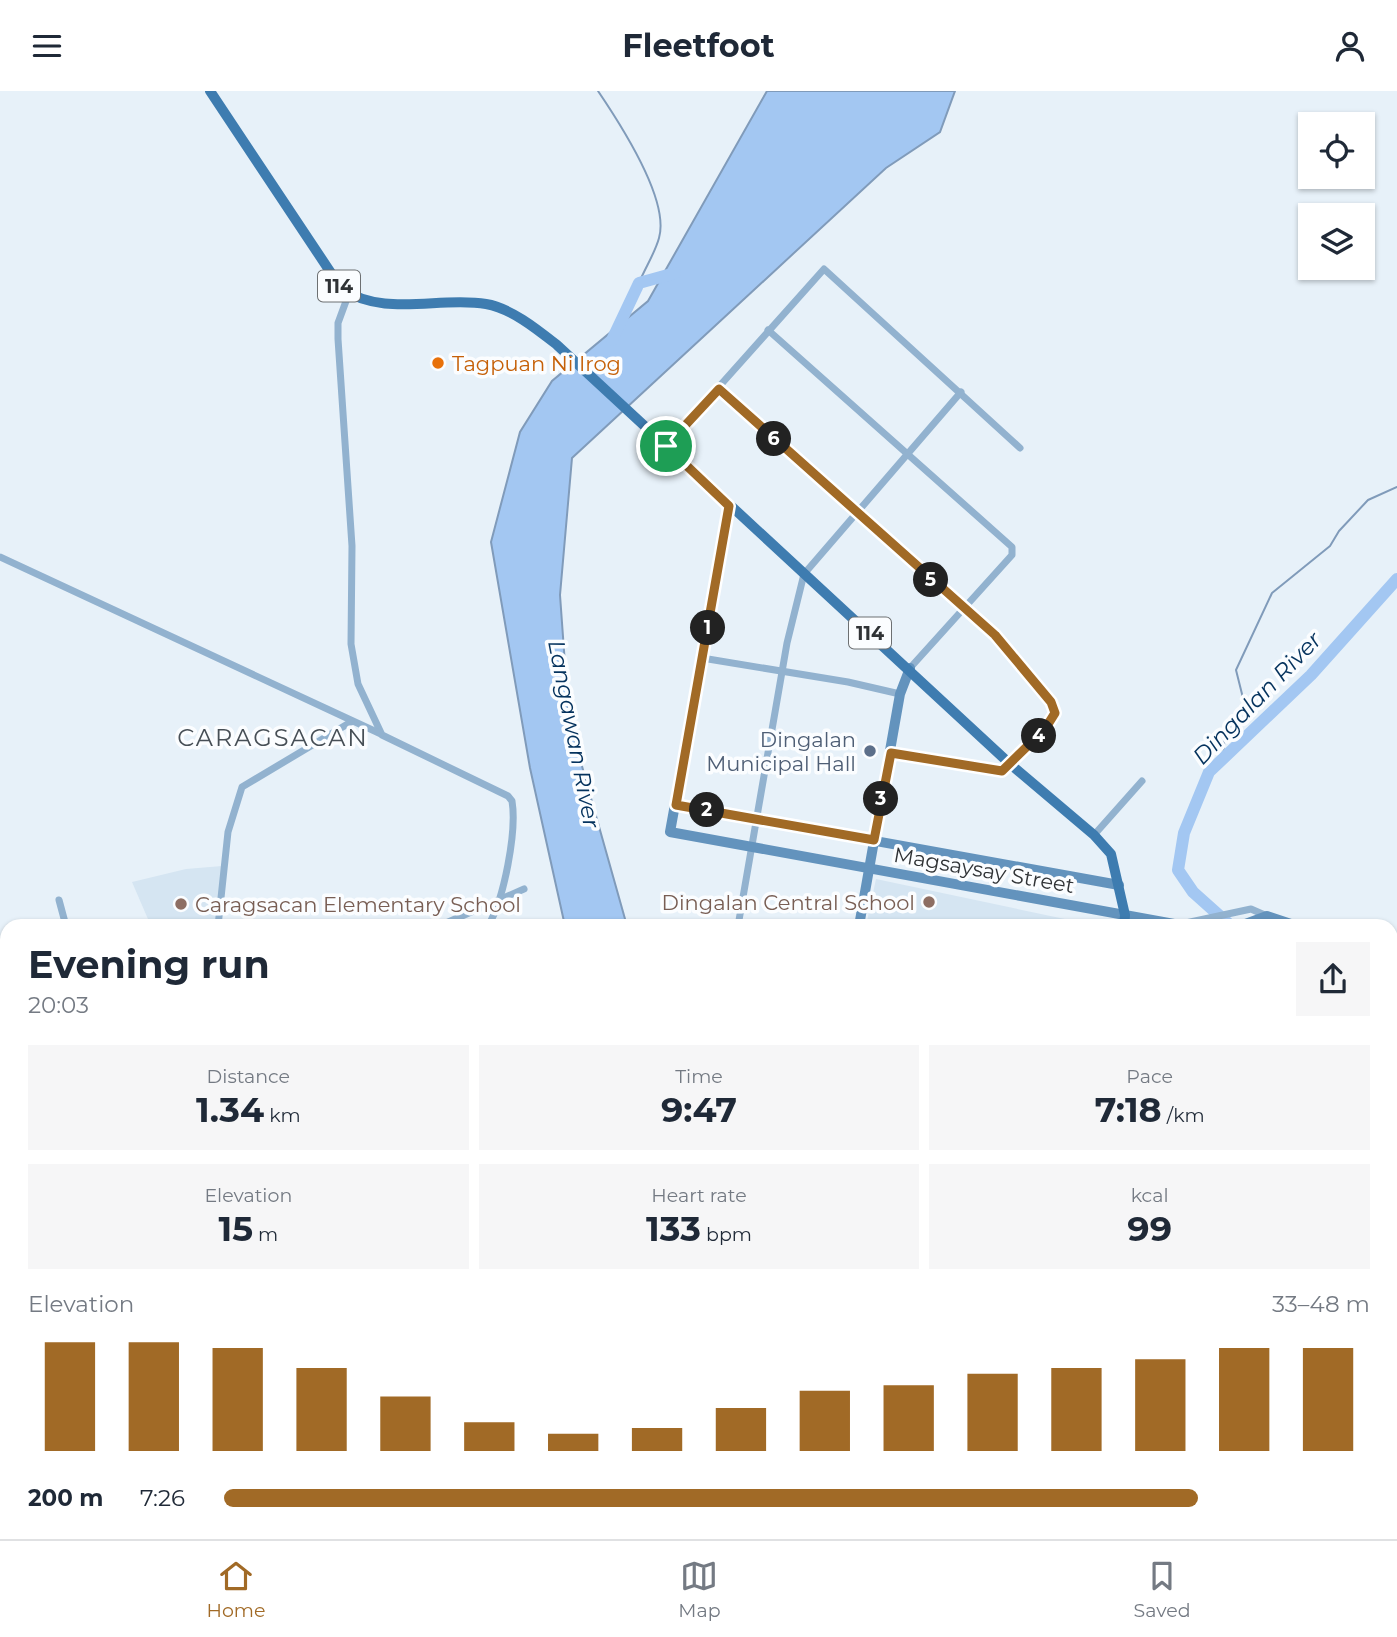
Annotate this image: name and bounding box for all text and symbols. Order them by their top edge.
text: Fleetfoot [622,26,775,65]
icon: menu [28,27,66,65]
icon: person [1331,27,1369,65]
map controls [1298,112,1375,280]
button: locate [1298,112,1375,189]
button: layers [1298,203,1375,280]
road number: 114 [318,271,360,301]
place label: Tagpuan Ni Irog [452,351,621,376]
marker: Tagpuan Ni Irog [430,355,446,371]
pin [636,416,696,476]
pin: 6 [756,421,792,457]
icon: arrive [647,427,685,465]
text: 6 [767,427,780,450]
pin: 5 [914,563,948,597]
text: 5 [925,568,936,591]
pin: 1 [690,611,726,645]
text: 1 [704,616,711,639]
road number: 114 [849,617,891,649]
water label: Dingalan River [1187,625,1328,770]
water label: Langawan River [542,638,606,831]
pin: 4 [1021,719,1056,753]
district label: CARAGSACAN [177,723,369,752]
text: 4 [1032,724,1045,747]
place label: Dingalan Municipal Hall [706,727,856,776]
marker: Dingalan Municipal Hall [862,743,878,759]
pin: 3 [864,781,898,817]
text: 3 [875,787,886,810]
pin: 2 [690,793,724,827]
text: 2 [701,798,712,821]
street label: Magsaysay Street [892,842,1076,898]
place label: Dingalan Central School [662,890,915,915]
place label: Caragsacan Elementary School [195,892,521,917]
marker: Dingalan Central School [921,894,937,910]
marker: Caragsacan Elementary School [173,896,189,912]
text: Evening run [28,941,270,988]
button: share [1296,942,1370,1016]
text: 20:03 [28,991,89,1019]
text: Distance [207,1065,290,1088]
text: Time [675,1065,723,1088]
text: Pace [1126,1065,1173,1088]
text: 1.34 [196,1088,264,1131]
text: 9:47 [661,1088,737,1131]
text: 7:18 [1095,1088,1162,1131]
text: km [264,1104,301,1127]
text: /km [1162,1104,1205,1127]
text: Elevation [204,1184,292,1207]
text: Heart rate [651,1184,747,1207]
text: kcal [1131,1184,1169,1207]
text: 15 [218,1207,253,1250]
text: 133 [646,1207,701,1250]
text: 99 [1127,1207,1172,1250]
text: m [253,1223,278,1246]
text: bpm [701,1223,752,1246]
text: Elevation [28,1290,134,1318]
text: 33–48 m [1272,1290,1370,1318]
text: 200 m [28,1484,103,1512]
text: 7:26 [140,1484,185,1512]
tab: Home [206,1557,265,1622]
tab: Map [678,1557,721,1622]
tab: Saved [1133,1557,1191,1622]

